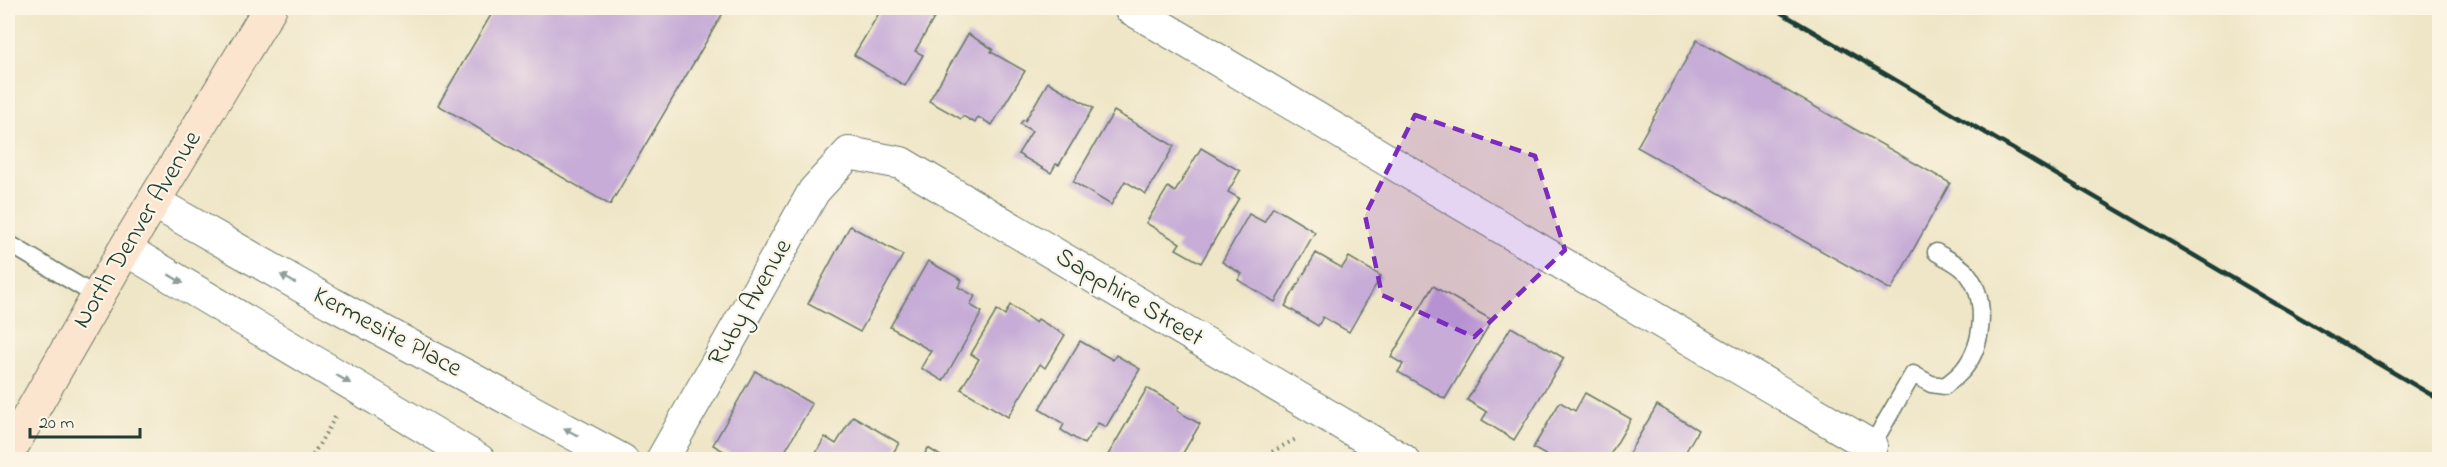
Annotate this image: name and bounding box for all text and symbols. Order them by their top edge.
street label: North Denver Avenue [64,123,212,336]
street label: Ruby Avenue [699,232,803,374]
street label: Sapphire Street [1048,239,1211,357]
one-way arrow [168,274,184,285]
one-way arrow [280,274,297,284]
street label: Kermesite Place [306,278,469,388]
one-way arrow [335,373,351,384]
scale bar [30,401,140,439]
text: 20 m [39,411,74,437]
one-way arrow [562,427,579,437]

